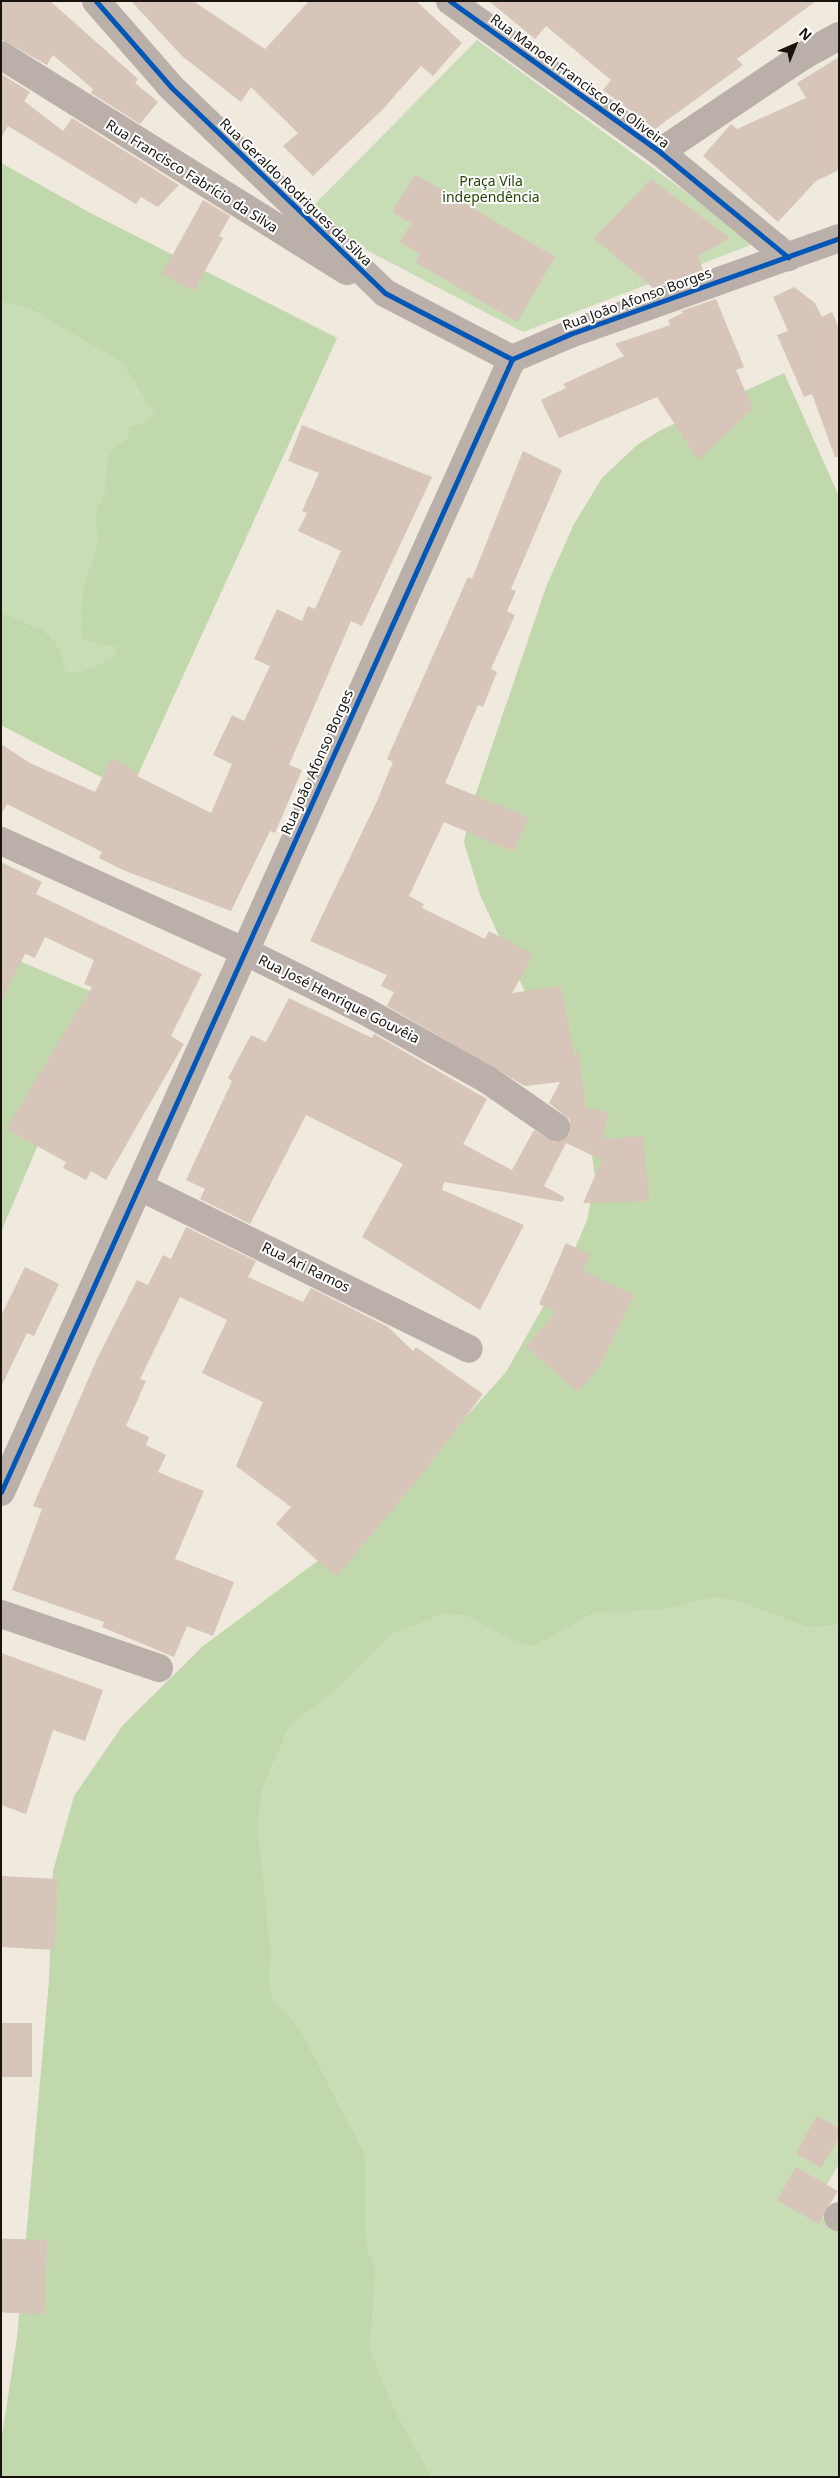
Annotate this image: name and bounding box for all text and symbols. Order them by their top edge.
street label: Rua Manoel Francisco de Oliveira [487,10,673,152]
north arrow [770,20,820,70]
text: N [795,23,816,45]
street label: Rua Geraldo Rodrigues da Silva [216,115,376,269]
street label: Rua Francisco Fabrício da Silva [103,116,281,236]
park label: Praça Vila independência [442,173,540,206]
street label: Rua João Afonso Borges [560,264,714,334]
street label: Rua João Afonso Borges [277,687,357,837]
street label: Rua José Henrique Gouvêia [256,951,422,1047]
street label: Rua Ari Ramos [259,1238,353,1296]

